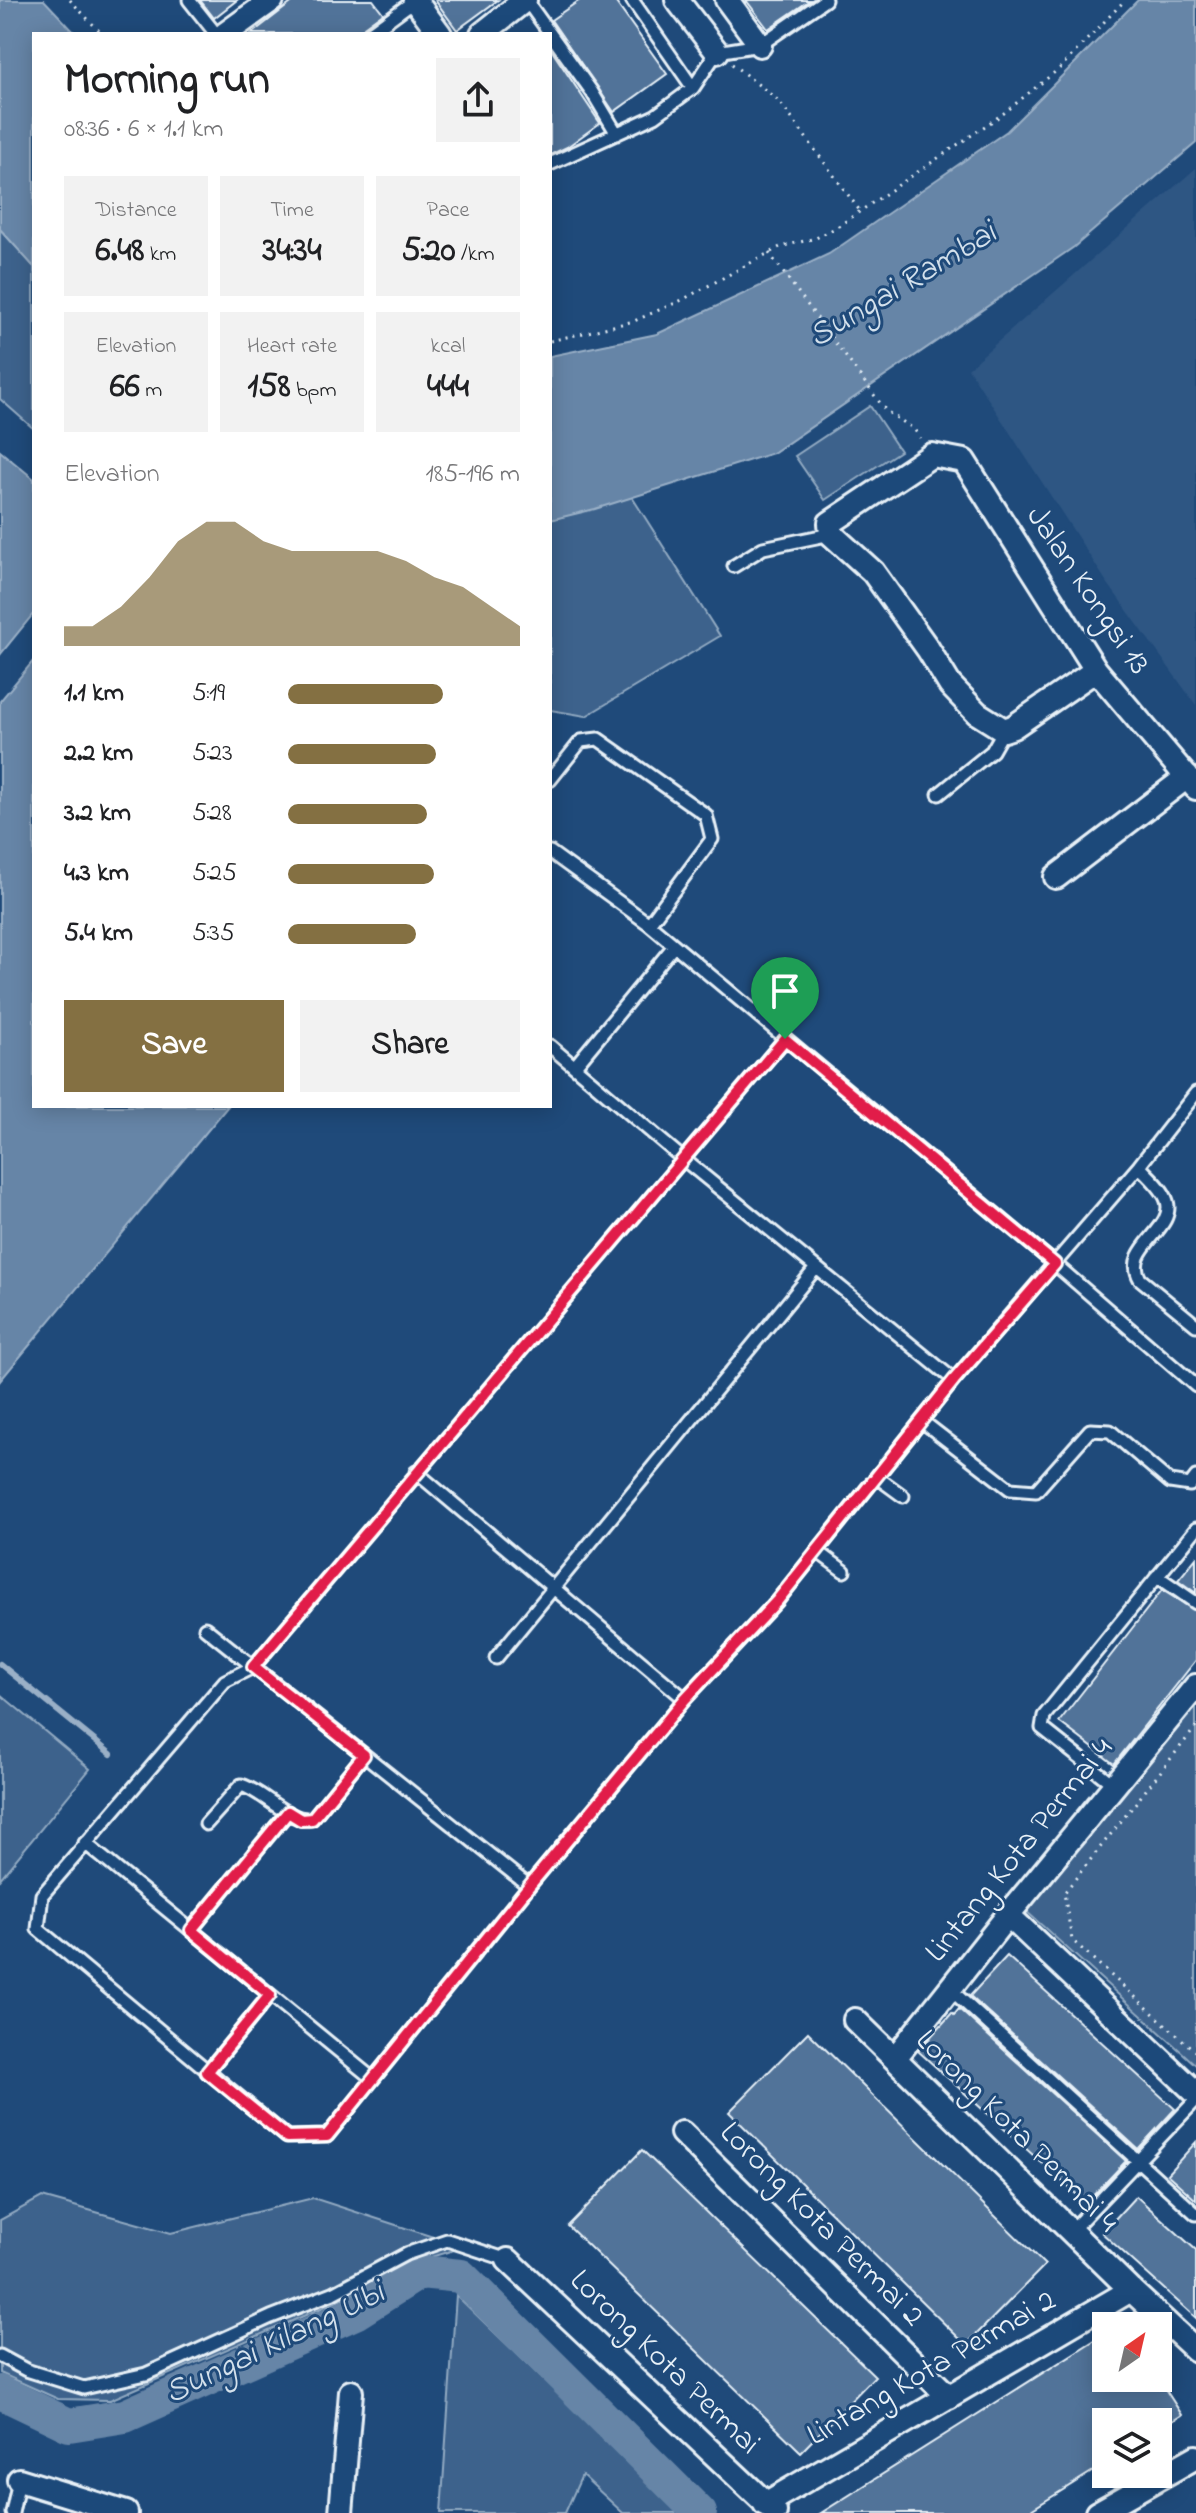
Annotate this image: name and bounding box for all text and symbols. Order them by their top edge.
text: Morning run [64,49,270,113]
button: share [436,58,520,142]
text: 08:36 · 6 × 1.1 km [64,111,223,149]
text: Distance [95,195,177,227]
text: Time [270,195,314,227]
text: Pace [427,195,469,227]
water label: Sungai Rambai [799,208,1009,362]
text: 6.48 [96,227,144,277]
text: 34:34 [263,227,322,277]
text: 5:20 [402,227,455,277]
text: km [144,239,176,271]
text: /km [455,239,494,271]
text: Elevation [96,331,176,363]
text: Heart rate [247,331,337,363]
text: kcal [431,331,465,363]
text: 66 [110,363,140,413]
text: 158 [247,363,290,413]
text: 444 [427,363,469,413]
text: m [140,375,162,407]
text: bpm [290,375,337,407]
text: Elevation [64,456,160,494]
text: 185–196 m [425,456,520,494]
street label: Jalan Kongsi 13 [1013,497,1161,685]
text: 1.1 km [64,675,124,713]
text: 5:19 [192,675,225,713]
text: 2.2 km [64,735,133,773]
text: 5:23 [192,735,233,773]
text: 3.2 km [64,795,131,833]
text: 5:28 [192,795,232,833]
text: 4.3 km [64,855,129,893]
text: 5:25 [192,855,237,893]
text: 5.4 km [64,915,133,953]
text: 5:35 [192,915,235,953]
pin [751,957,819,1039]
icon: arrive [763,969,807,1013]
button: Save [64,1000,284,1092]
button: Share [300,1000,520,1092]
street label: Lintang Kota Permai 4 [914,1728,1126,1974]
street label: Lorong Kota Permai 4 [903,2019,1129,2245]
street label: Lorong Kota Permai 2 [707,2111,935,2339]
street label: Lorong Kota Permai [558,2259,770,2467]
water label: Sungai Kilang Ubi [157,2268,396,2419]
street label: Lintang Kota Permai 2 [799,2278,1065,2459]
north arrow [1092,2312,1172,2392]
map controls [1092,2312,1172,2488]
button: layers [1092,2408,1172,2488]

